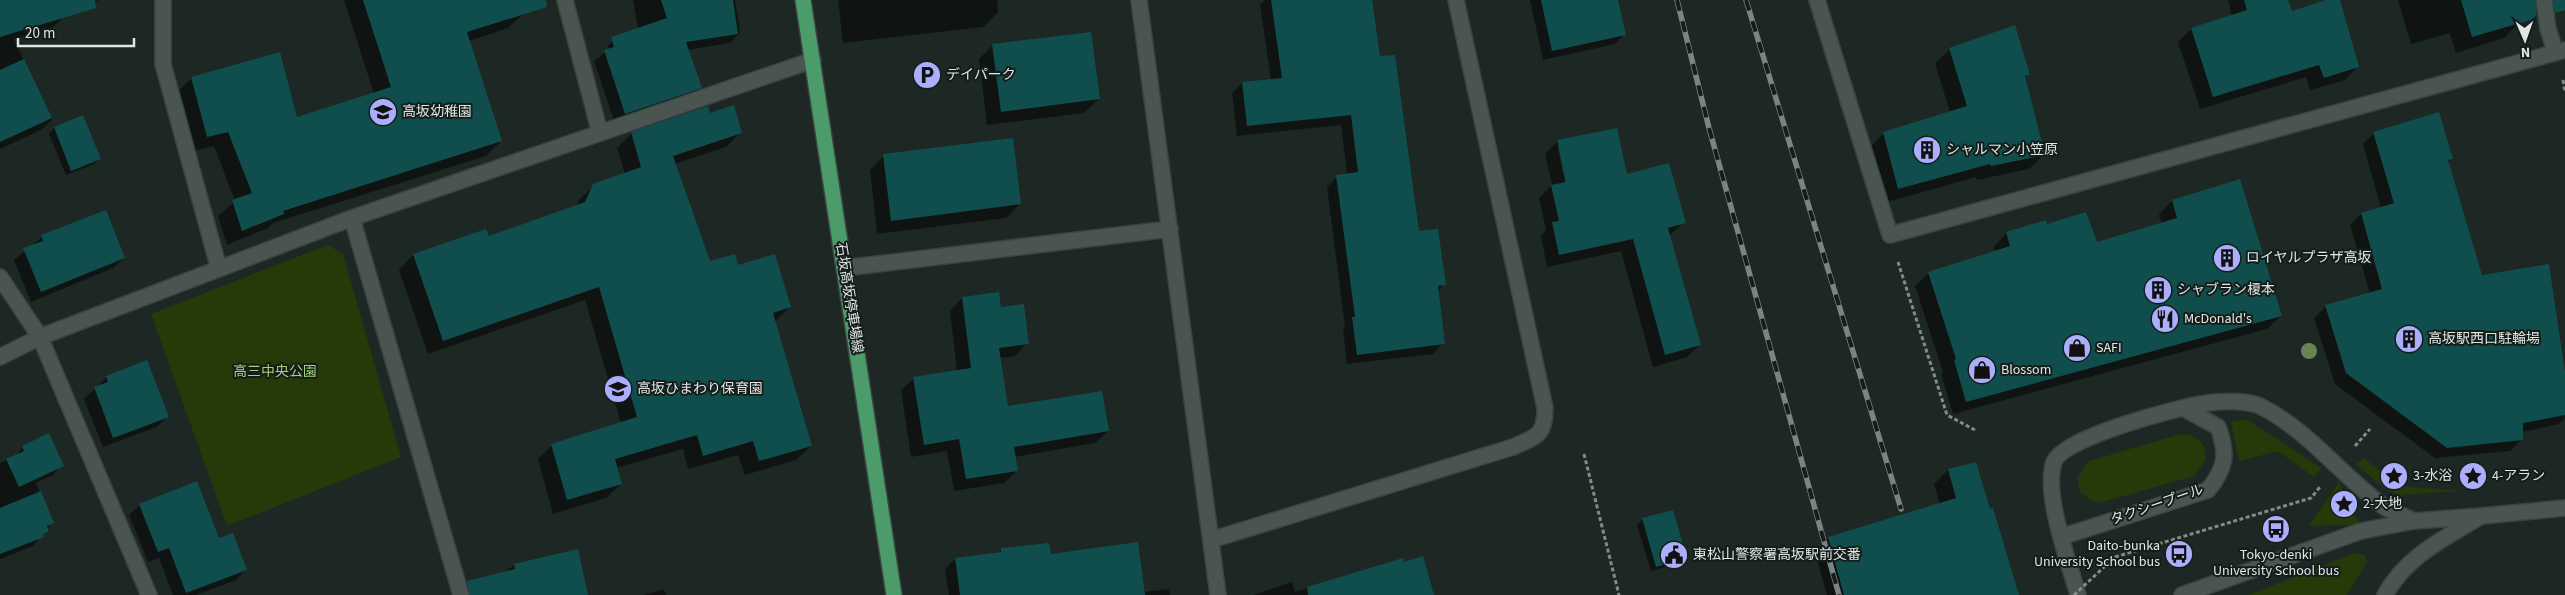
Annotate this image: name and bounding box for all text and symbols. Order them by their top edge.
scale bar [18,15,134,47]
north arrow [2500,15,2550,65]
text: 20 m [25,23,55,44]
text: N [2520,42,2530,62]
parking icon: デイパーク [912,60,942,90]
place label: デイパーク [946,65,1016,85]
school or university icon: 高坂幼稚園 [368,97,398,127]
place label: 高坂幼稚園 [402,102,472,122]
building icon: シャルマン小笠原 [1912,135,1942,165]
place label: シャルマン小笠原 [1946,140,2058,160]
street label: 石坂高坂停車場線 [830,241,868,355]
building icon: ロイヤルプラザ高坂 [2212,243,2242,273]
place label: ロイヤルプラザ高坂 [2246,248,2372,268]
building icon: シャブラン榎本 [2143,275,2173,305]
place label: シャブラン榎本 [2177,280,2275,300]
restaurant icon: McDonald's [2150,304,2180,334]
place label: McDonald's [2184,309,2252,329]
building icon: 高坂駅西口駐輪場 [2394,324,2424,354]
place label: 高坂駅西口駐輪場 [2428,329,2540,349]
shop icon: SAFI [2062,333,2092,363]
place label: SAFI [2096,338,2122,358]
shop icon: Blossom [1967,355,1997,385]
place label: Blossom [2001,360,2051,380]
park label: 高三中央公園 [233,362,317,382]
school or university icon: 高坂ひまわり保育園 [603,374,633,404]
place label: 高坂ひまわり保育園 [637,379,763,399]
place icon: 3-水浴 [2379,461,2409,491]
place icon: 4-アラン [2458,461,2488,491]
place label: 3-水浴 [2413,466,2452,486]
place label: 4-アラン [2492,466,2545,486]
street label: タクシープール [2108,480,2206,530]
place icon: 2-大地 [2329,489,2359,519]
place label: 2-大地 [2363,494,2402,514]
bus stop icon: Tokyo-denki University School bus [2261,514,2291,544]
place label: Daito-bunka University School bus [2034,536,2160,572]
bus stop icon: Daito-bunka University School bus [2164,539,2194,569]
public building icon: 東松山警察署高坂駅前交番 [1659,540,1689,570]
place label: 東松山警察署高坂駅前交番 [1693,545,1861,565]
place label: Tokyo-denki University School bus [2213,545,2339,581]

